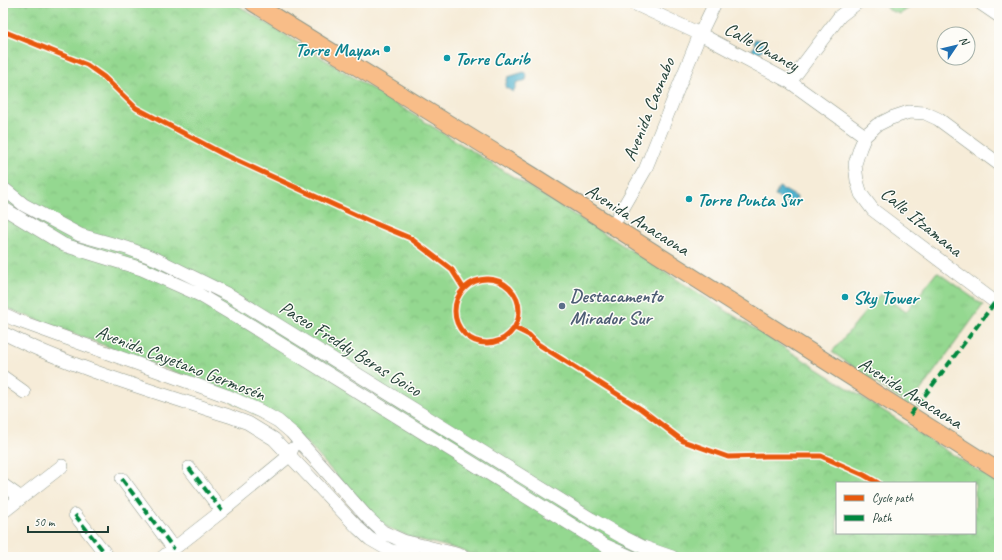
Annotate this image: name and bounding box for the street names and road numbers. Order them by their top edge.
street label: Calle Onaney [720,17,804,78]
street label: Avenida Caonabo [617,53,681,164]
street label: Avenida Anacaona [581,178,695,262]
street label: Calle Itzamana [876,182,968,263]
street label: Paseo Freddy Beras Goico [275,296,427,403]
street label: Avenida Cayetano Germosén [93,320,269,406]
street label: Avenida Anacaona [854,351,968,435]

